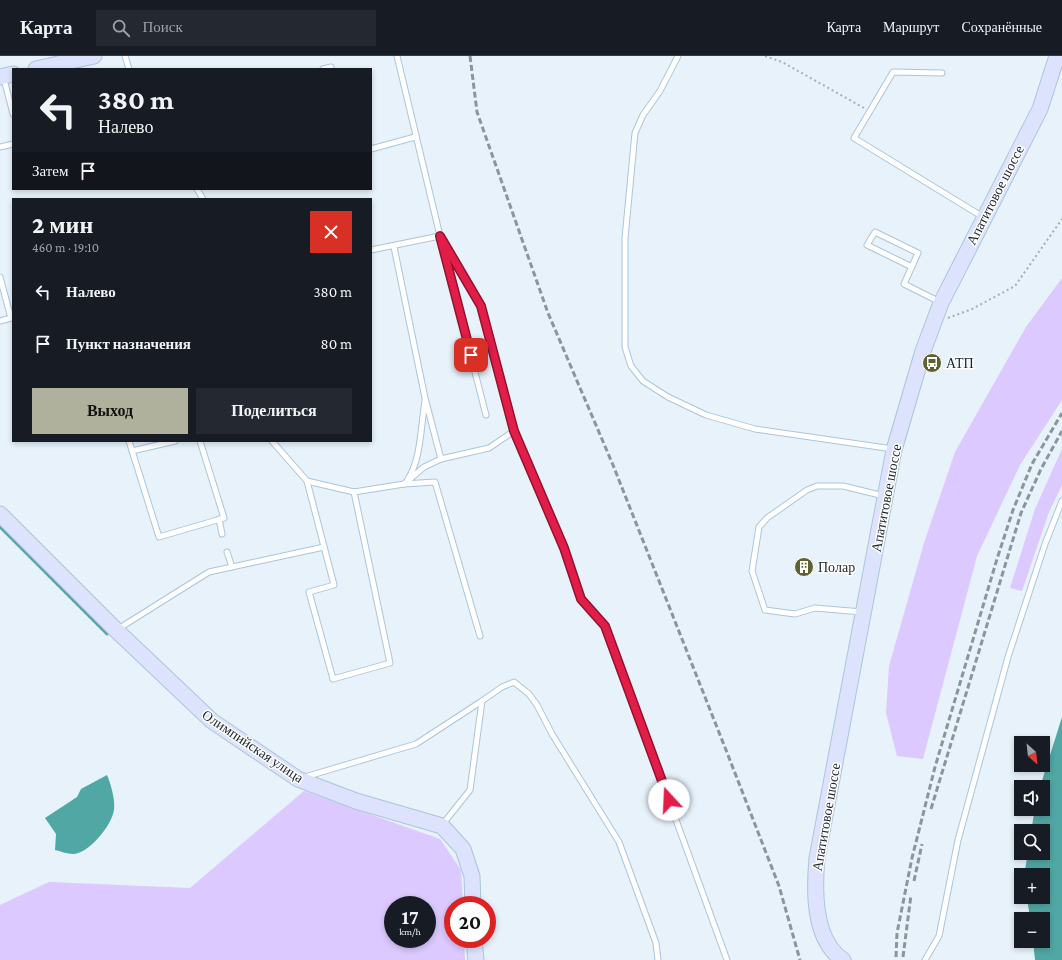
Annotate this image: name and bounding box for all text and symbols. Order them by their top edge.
search box [96,10,376,46]
text: Карта [20,17,72,38]
icon: search [110,17,132,39]
text: Поиск [142,19,183,35]
text: Карта [826,19,861,35]
text: Маршрут [883,19,939,35]
text: Сохранённые [961,19,1042,35]
icon: left [32,84,84,136]
text: 380 m [98,84,174,115]
text: Налево [98,117,154,137]
street label: Апатитовое шоссе [963,143,1027,247]
icon: arrive [77,160,99,182]
text: Затем [32,163,69,179]
text: 2 мин [32,211,93,238]
button: close [310,211,352,253]
text: 460 m · 19:10 [32,240,99,255]
icon: left [32,281,54,303]
text: Налево [66,284,116,300]
text: 380 m [313,284,352,300]
icon: arrive [32,333,54,355]
text: Пункт назначения [66,336,191,352]
text: 80 m [321,336,352,352]
pin [454,338,488,372]
icon: arrive [460,344,482,366]
bus stop icon: АТП [921,352,943,374]
place label: АТП [946,355,974,371]
button: Выход [32,388,188,434]
button: Поделиться [196,388,352,434]
street label: Апатитовое шоссе [868,443,904,553]
building icon: Полар [793,556,815,578]
place label: Полар [818,559,855,575]
street label: Олимпийская улица [199,706,307,786]
north arrow [1014,736,1050,772]
map controls [1014,736,1050,948]
street label: Апатитовое шоссе [809,762,843,872]
position arrow [648,779,690,821]
button: sound [1014,780,1050,816]
button: search [1014,824,1050,860]
button: + [1014,868,1050,904]
speed limit sign: 20 [444,896,496,948]
text: 17 [401,906,419,928]
button: − [1014,912,1050,948]
text: km/h [399,926,421,937]

